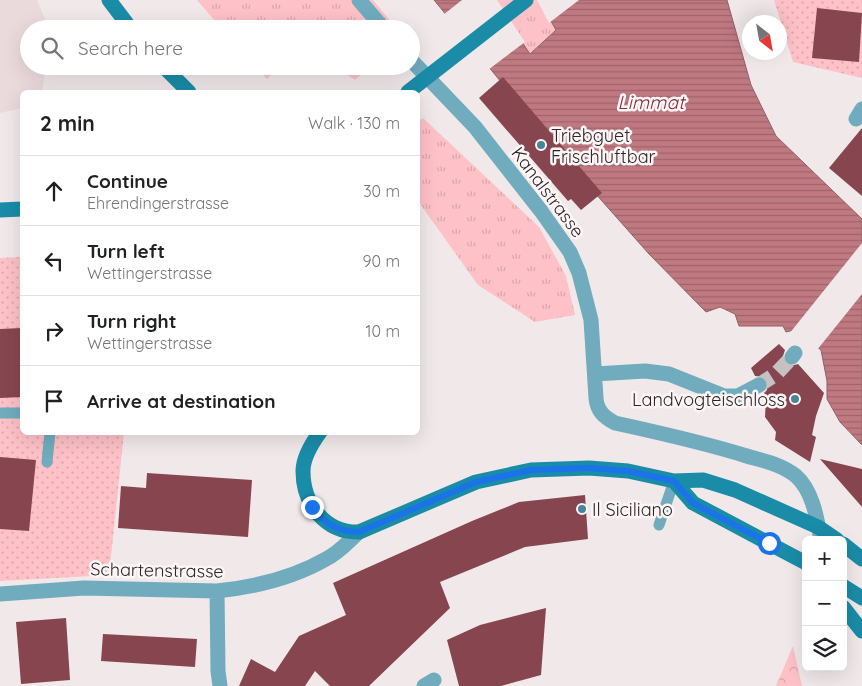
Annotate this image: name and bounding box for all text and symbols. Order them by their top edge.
north arrow [742,15,787,60]
search box [20,20,420,75]
icon: search [38,34,66,62]
text: Search here [78,36,183,60]
water label: Limmat [618,90,687,114]
text: 2 min [40,110,95,136]
text: Walk · 130 m [308,113,400,133]
place label: Triebguet Frischluftbar [551,124,656,168]
marker: Triebguet Frischluftbar [535,139,547,151]
street label: Kanalstrasse [506,142,590,242]
text: Continue [87,169,168,193]
icon: ahead [40,177,68,205]
text: 30 m [363,181,400,201]
text: Ehrendingerstrasse [87,193,229,213]
text: Turn left [87,239,165,263]
icon: left [40,247,68,275]
text: 90 m [363,251,400,271]
text: Wettingerstrasse [87,263,212,283]
text: Turn right [87,309,176,333]
icon: right [40,317,68,345]
text: 10 m [366,321,400,341]
text: Wettingerstrasse [87,333,212,353]
icon: arrive [40,387,68,415]
place label: Landvogteischloss [632,388,785,411]
text: Arrive at destination [87,389,276,413]
marker: Landvogteischloss [789,393,801,405]
route end [301,496,324,519]
place label: Il Siciliano [592,498,673,521]
marker: Il Siciliano [576,503,588,515]
route start [758,532,781,555]
map controls [802,536,847,671]
button: + [802,536,847,581]
street label: Schartenstrasse [90,557,224,583]
button: − [802,581,847,626]
button: layers [802,626,847,671]

